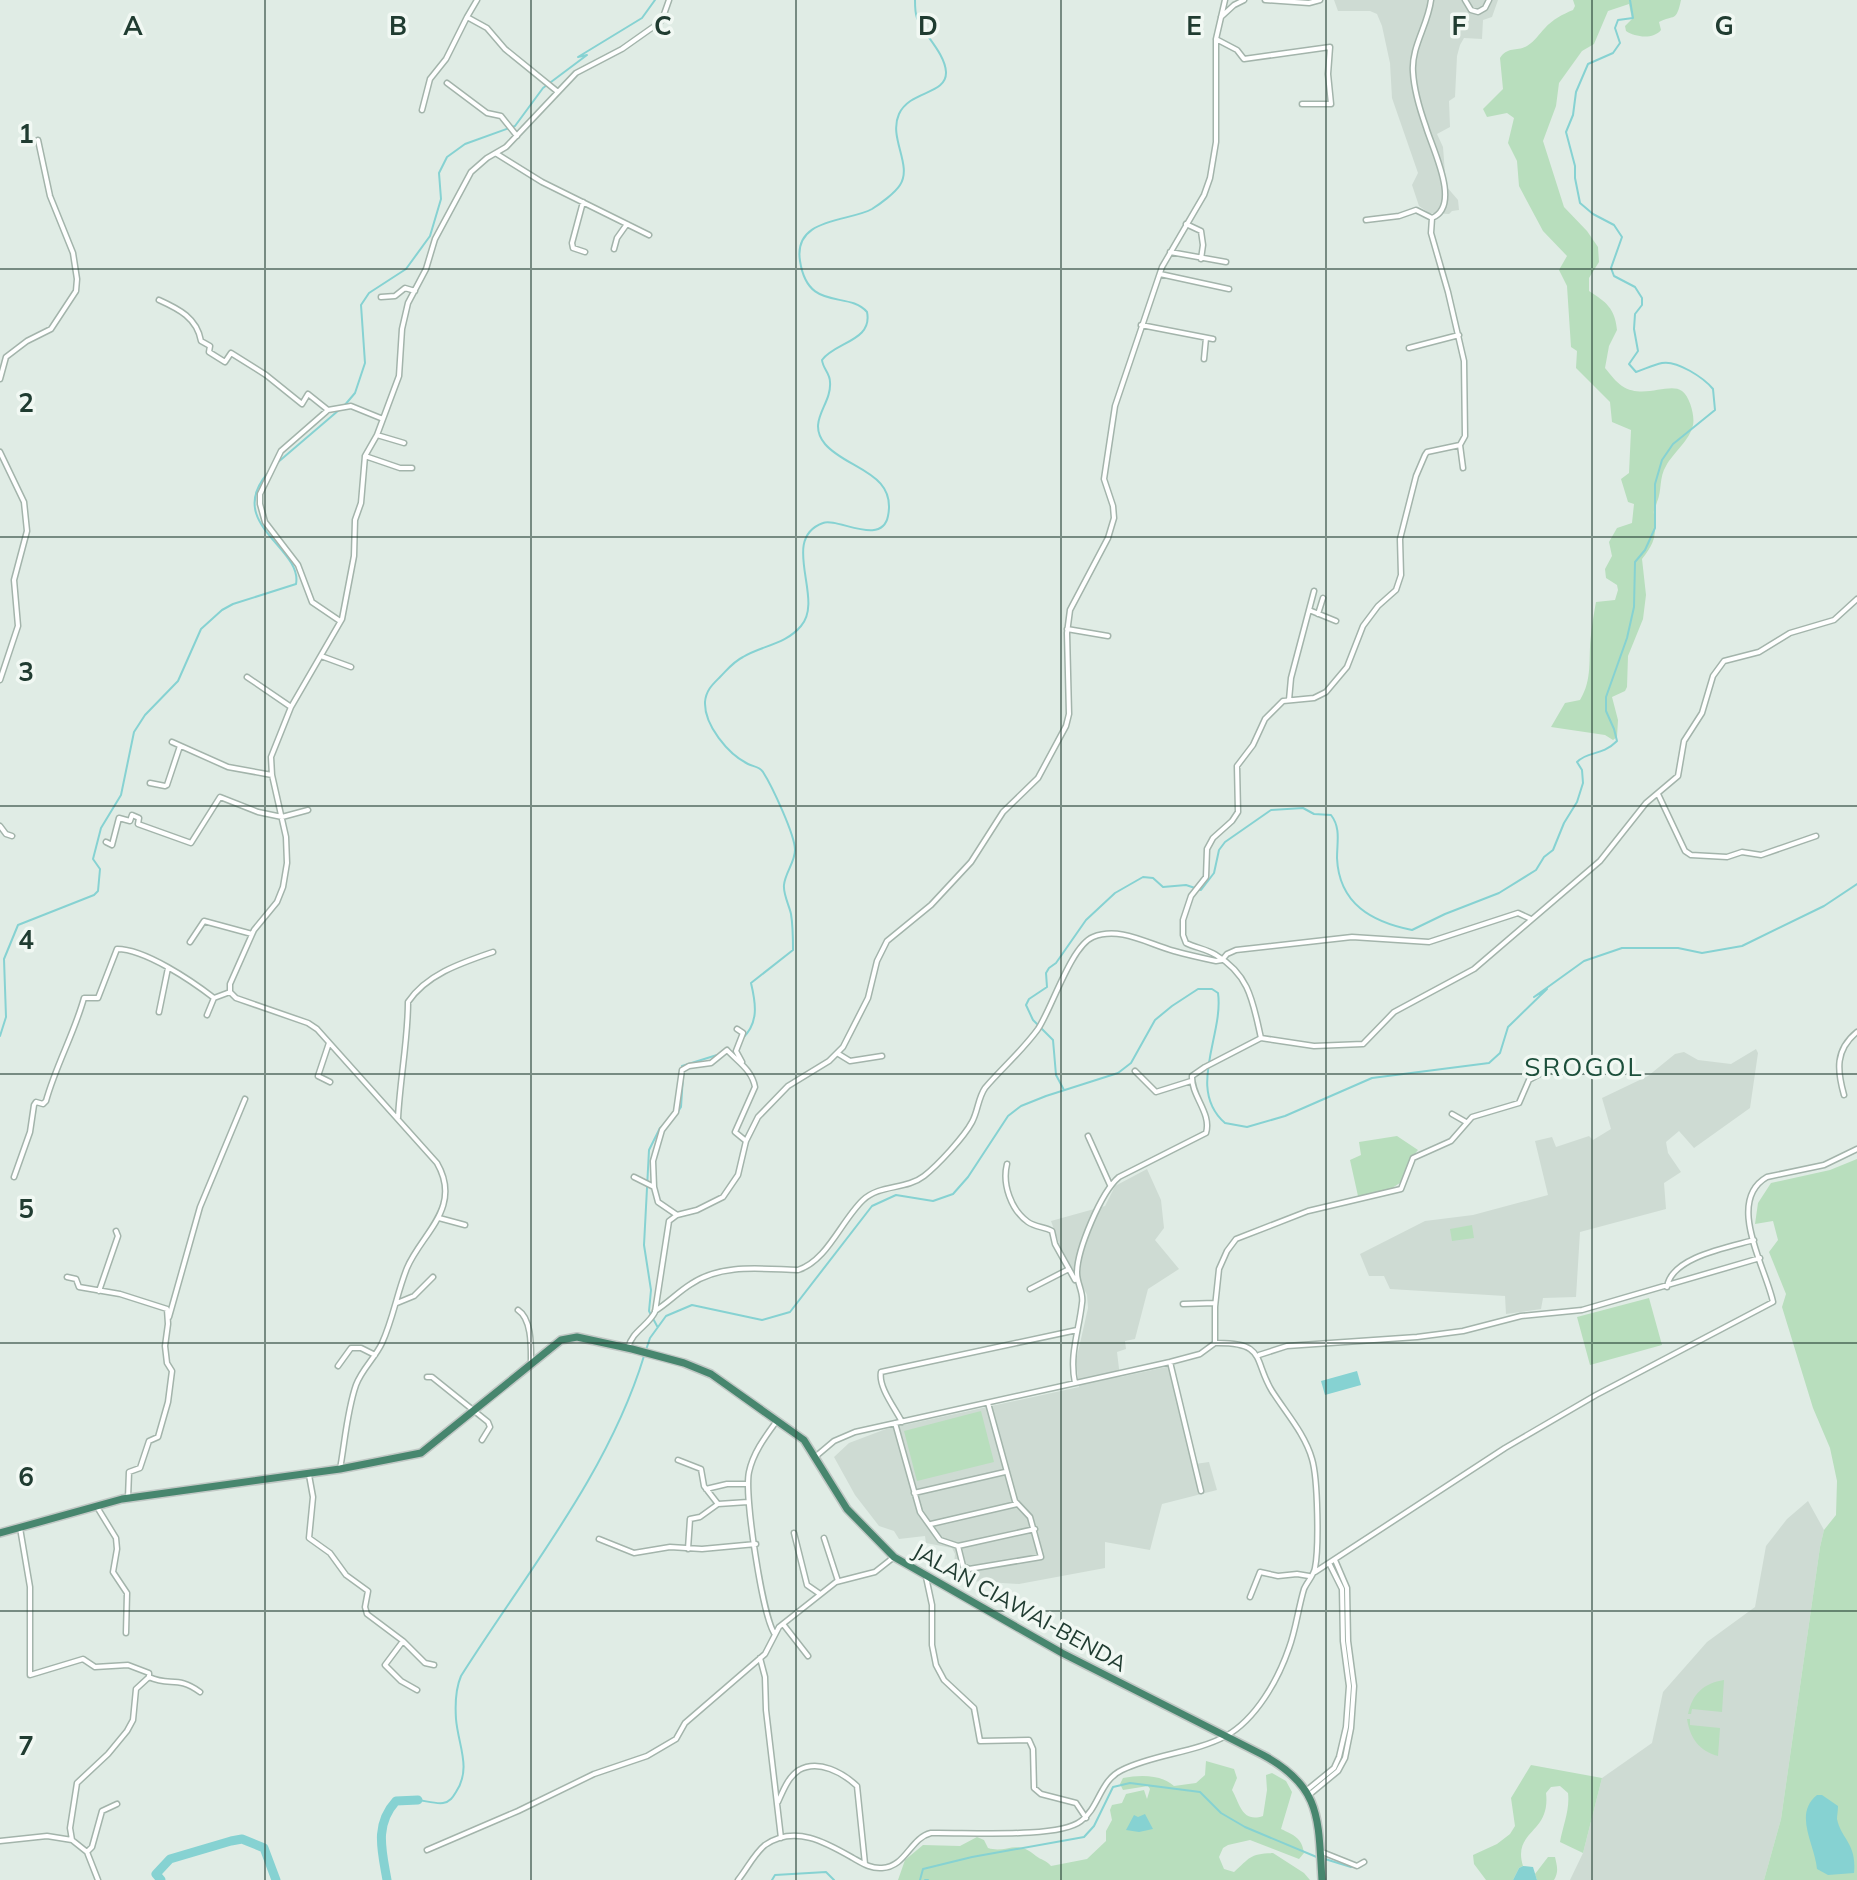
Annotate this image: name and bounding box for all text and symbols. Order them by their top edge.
text: A [123,9,143,42]
text: B [389,9,407,42]
text: C [654,9,672,42]
text: D [918,9,938,42]
text: E [1186,9,1202,42]
text: F [1452,9,1467,42]
text: G [1714,9,1734,42]
text: 1 [18,117,34,150]
text: 2 [18,386,34,419]
text: 3 [18,655,34,688]
text: 4 [18,923,34,956]
district label: SROGOL [1524,1050,1644,1083]
text: 5 [18,1192,34,1225]
text: 6 [18,1460,34,1493]
street label: JALAN CIAWAI-BENDA [908,1537,1132,1677]
text: 7 [18,1729,34,1762]

